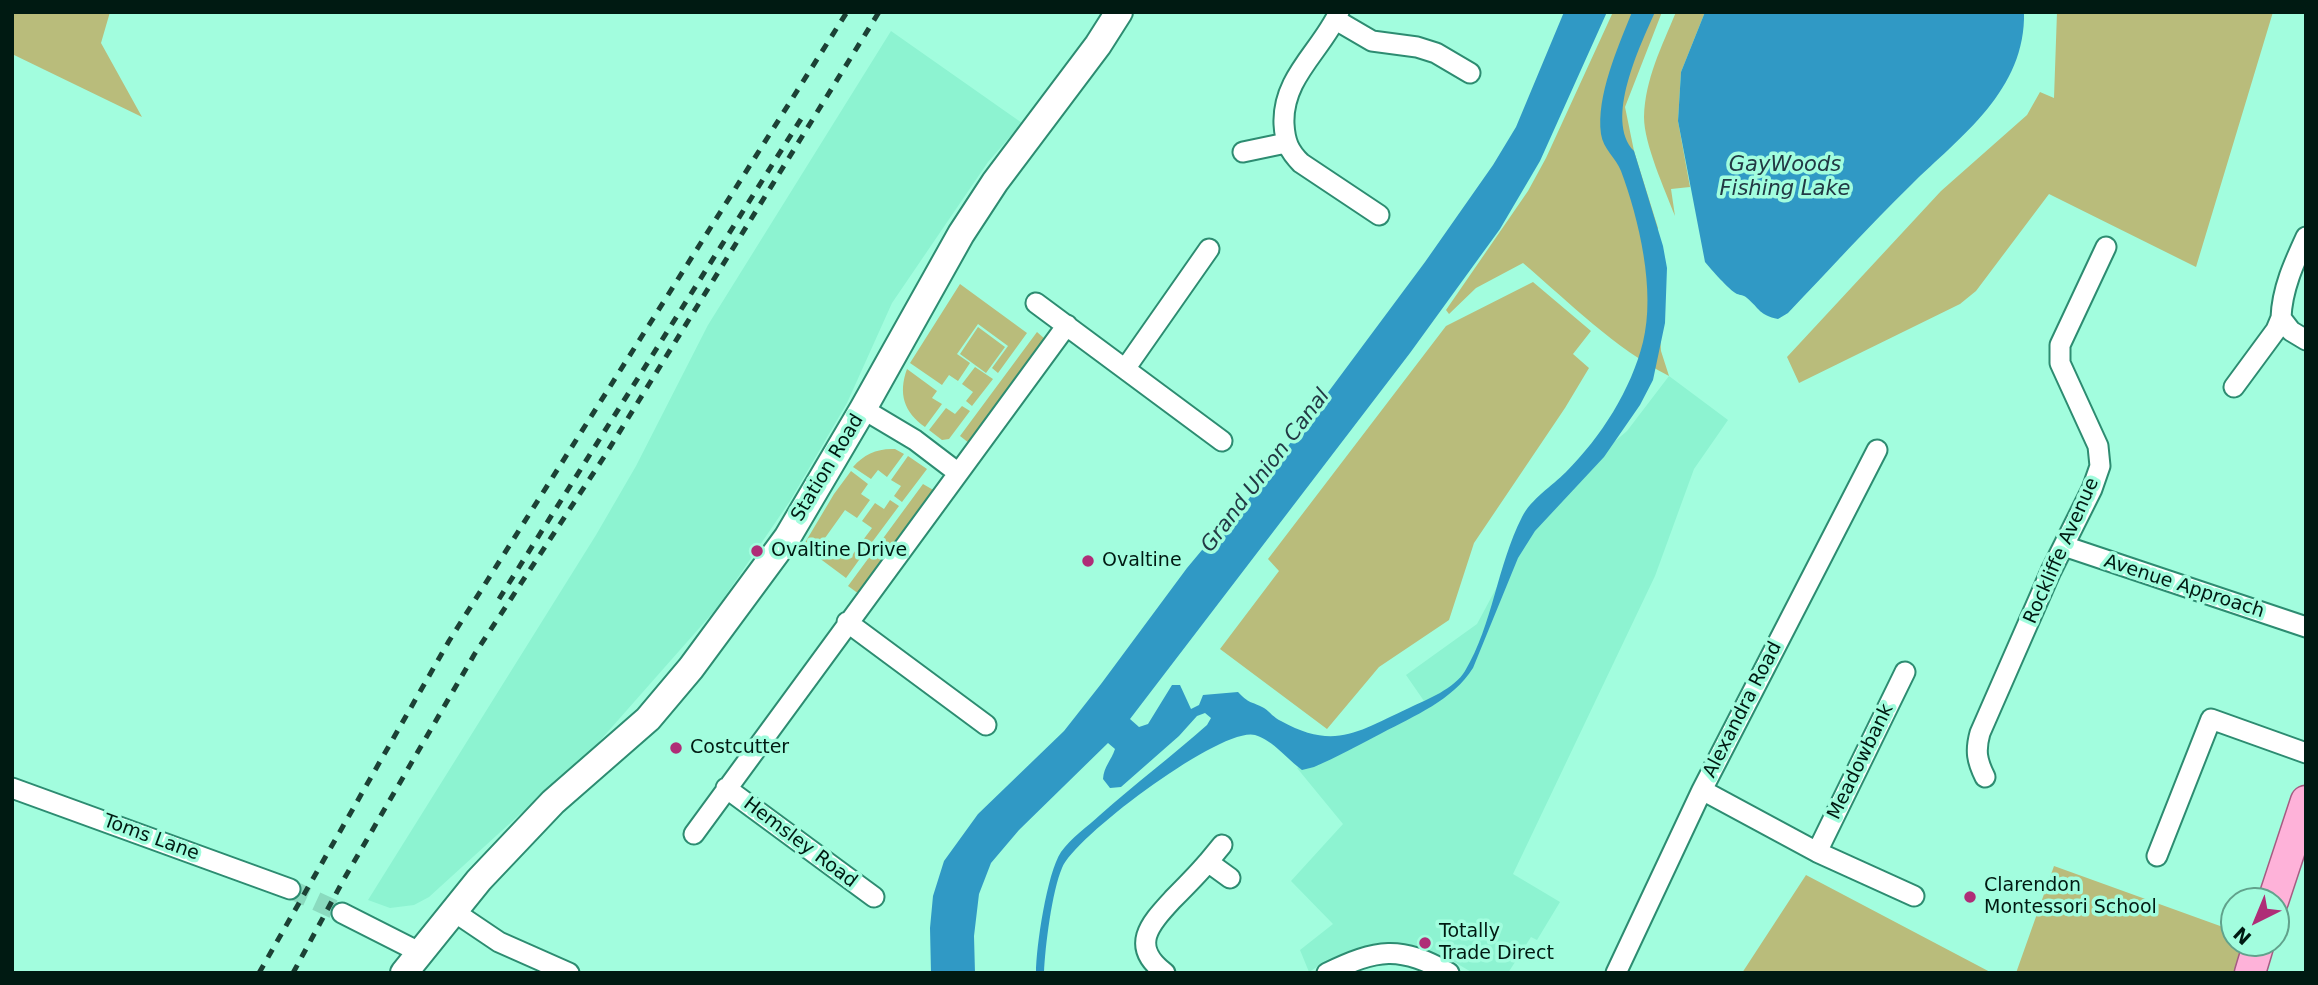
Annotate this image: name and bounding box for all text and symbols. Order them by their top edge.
water label: GayWoods Fishing Lake [1720,153,1850,203]
water label: Grand Union Canal [1196,384,1336,558]
street label: Station Road [787,410,869,526]
street label: Rockliffe Avenue [2020,474,2104,628]
place label: Ovaltine Drive [771,540,907,562]
marker: Ovaltine Drive [749,543,765,559]
place label: Ovaltine [1102,550,1182,572]
street label: Avenue Approach [2101,550,2267,624]
marker: Ovaltine [1080,553,1096,569]
street label: Alexandra Road [1699,638,1787,782]
street label: Meadowbank [1823,701,1899,823]
place label: Costcutter [690,737,789,759]
marker: Costcutter [668,740,684,756]
street label: Hemsley Road [739,793,861,893]
street label: Toms Lane [100,810,202,866]
place label: Clarendon Montessori School [1984,875,2157,919]
north arrow [2220,887,2290,957]
marker: Clarendon Montessori School [1962,889,1978,905]
place label: Totally Trade Direct [1439,921,1554,965]
text: N [2229,922,2255,949]
marker: Totally Trade Direct [1417,935,1433,951]

